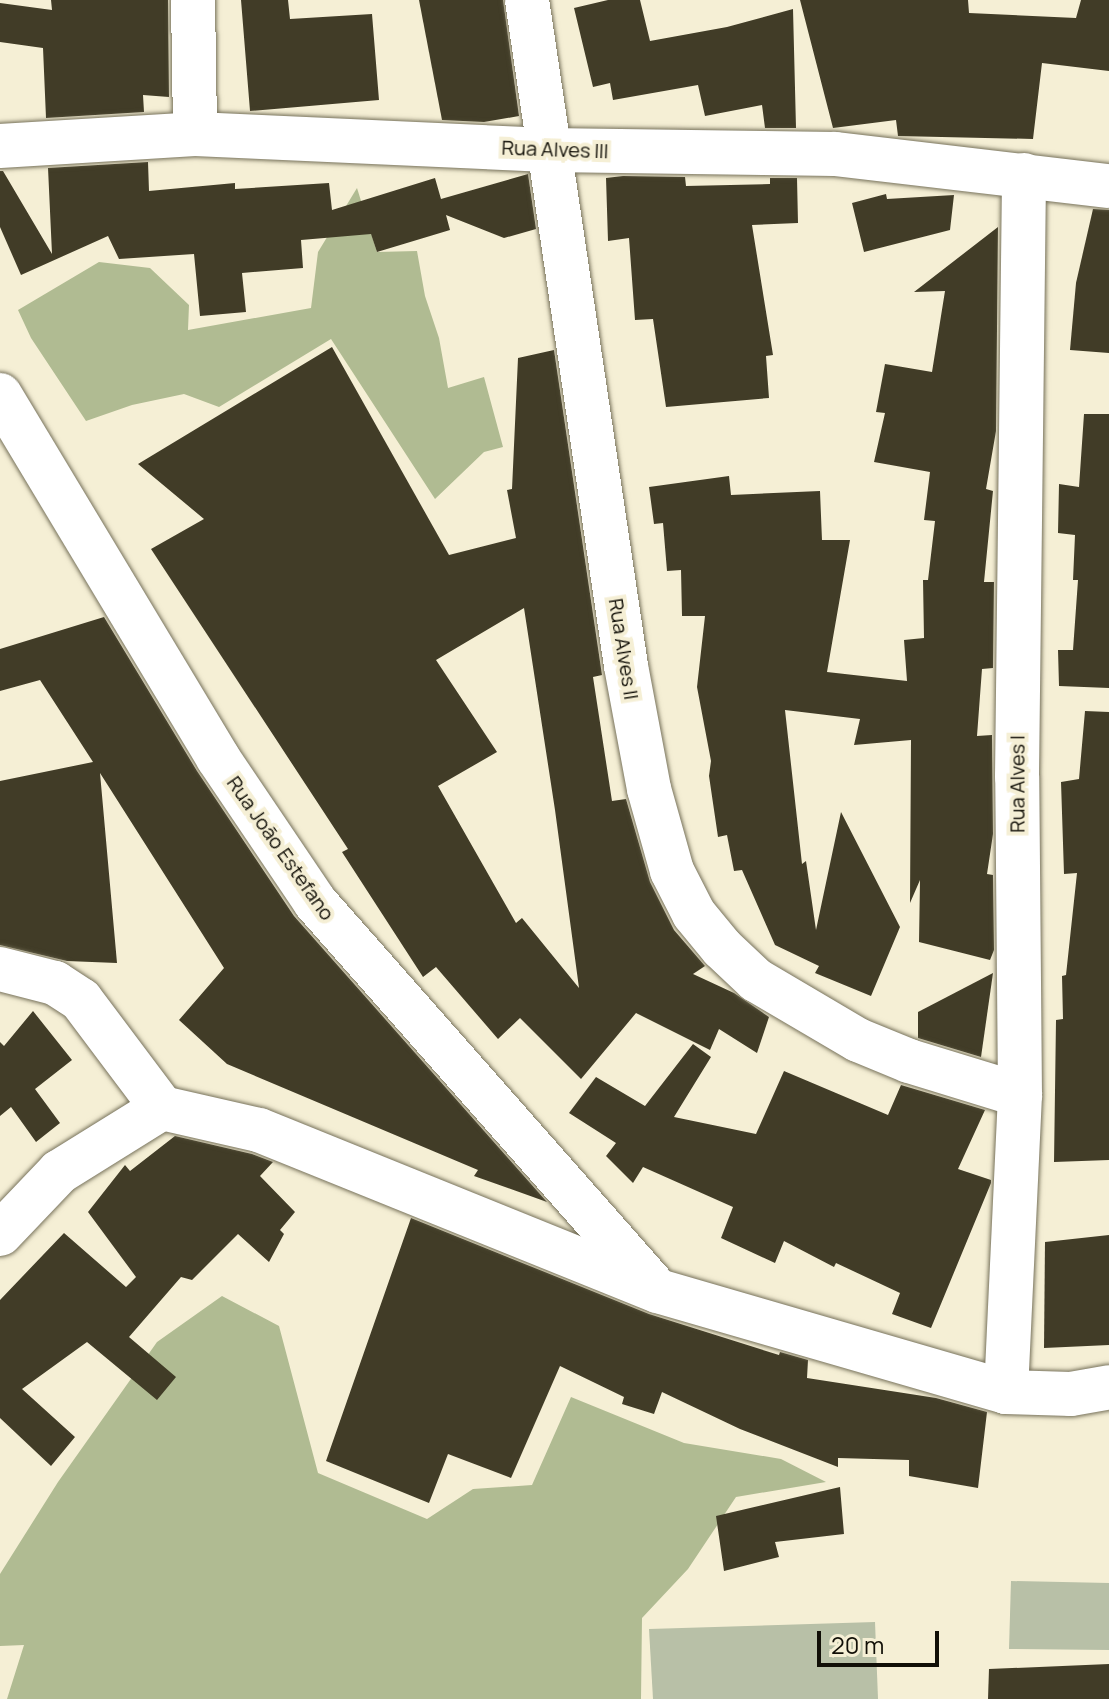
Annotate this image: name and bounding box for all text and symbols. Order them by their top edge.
street label: Rua Alves III [501,135,609,163]
street label: Rua Alves II [604,597,644,701]
street label: Rua Alves I [1005,735,1029,833]
street label: Rua João Estefano [222,771,340,925]
scale bar [821,1615,943,1665]
text: 20 m [831,1628,884,1661]

